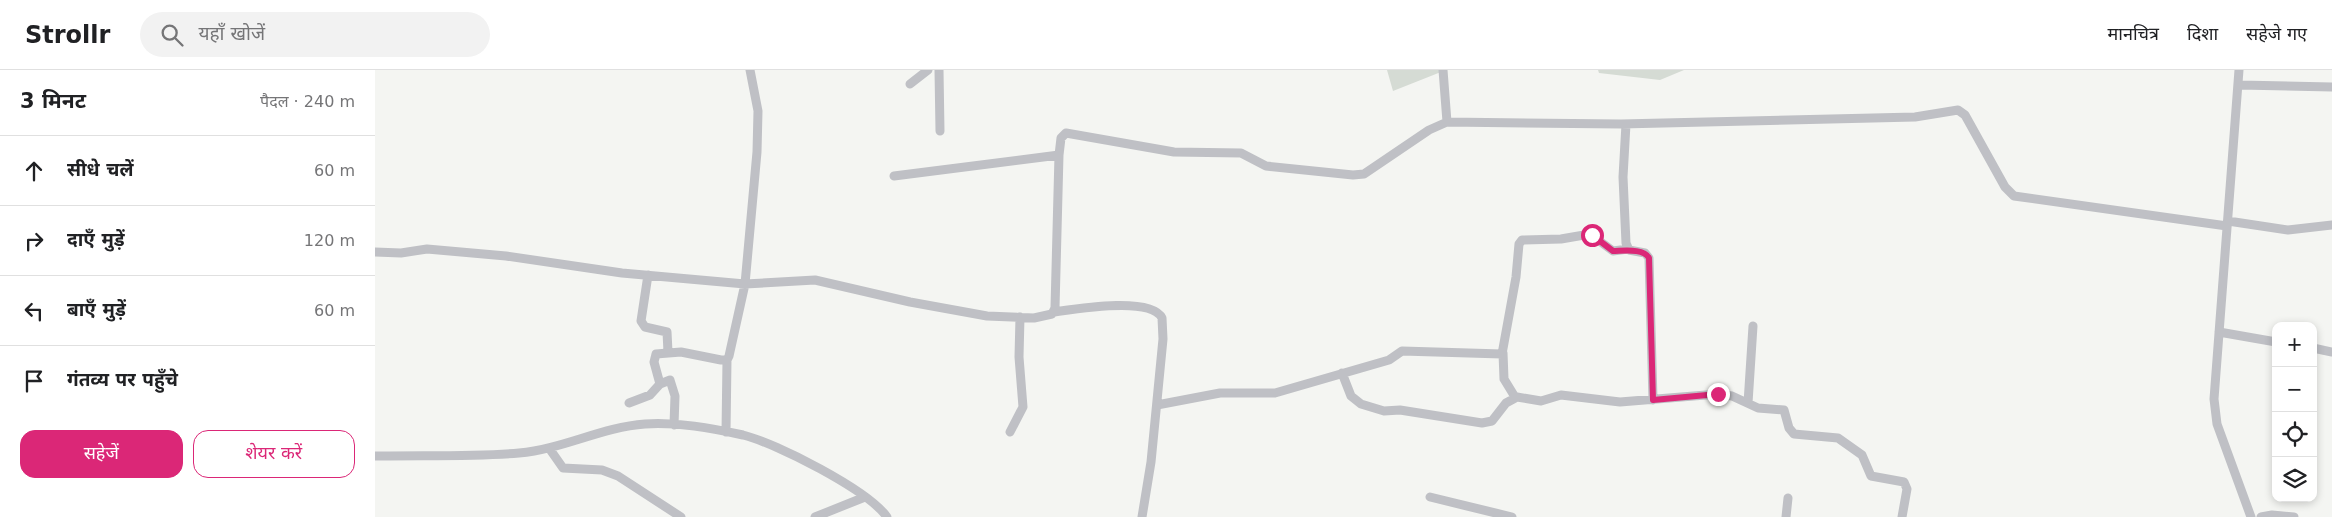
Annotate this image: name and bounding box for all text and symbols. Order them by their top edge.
search box [140,12,490,57]
text: Strollr [25,21,110,49]
icon: search [158,21,186,49]
text: यहाँ खोजें [198,22,265,44]
text: मानचित्र [2108,23,2159,44]
text: दिशा [2187,23,2218,44]
text: सहेजे गए [2246,23,2307,44]
text: 3 मिनट [20,89,86,113]
text: पैदल · 240 m [260,92,355,111]
icon: ahead [20,157,48,185]
text: सीधे चलें [67,158,134,180]
text: 60 m [314,161,355,180]
route start [1581,224,1604,247]
icon: right [20,227,48,255]
text: दाएँ मुड़ें [67,228,125,250]
text: 120 m [304,231,355,250]
icon: left [20,297,48,325]
text: बाएँ मुड़ें [67,298,126,320]
text: 60 m [314,301,355,320]
map controls [2272,322,2317,502]
button: + [2272,322,2317,367]
icon: arrive [20,367,48,395]
button: − [2272,367,2317,412]
text: गंतव्य पर पहुँचे [67,368,178,390]
route end [1707,383,1730,406]
button: locate [2272,412,2317,457]
button: सहेजें [20,430,183,478]
button: शेयर करें [193,430,355,478]
button: layers [2272,457,2317,502]

